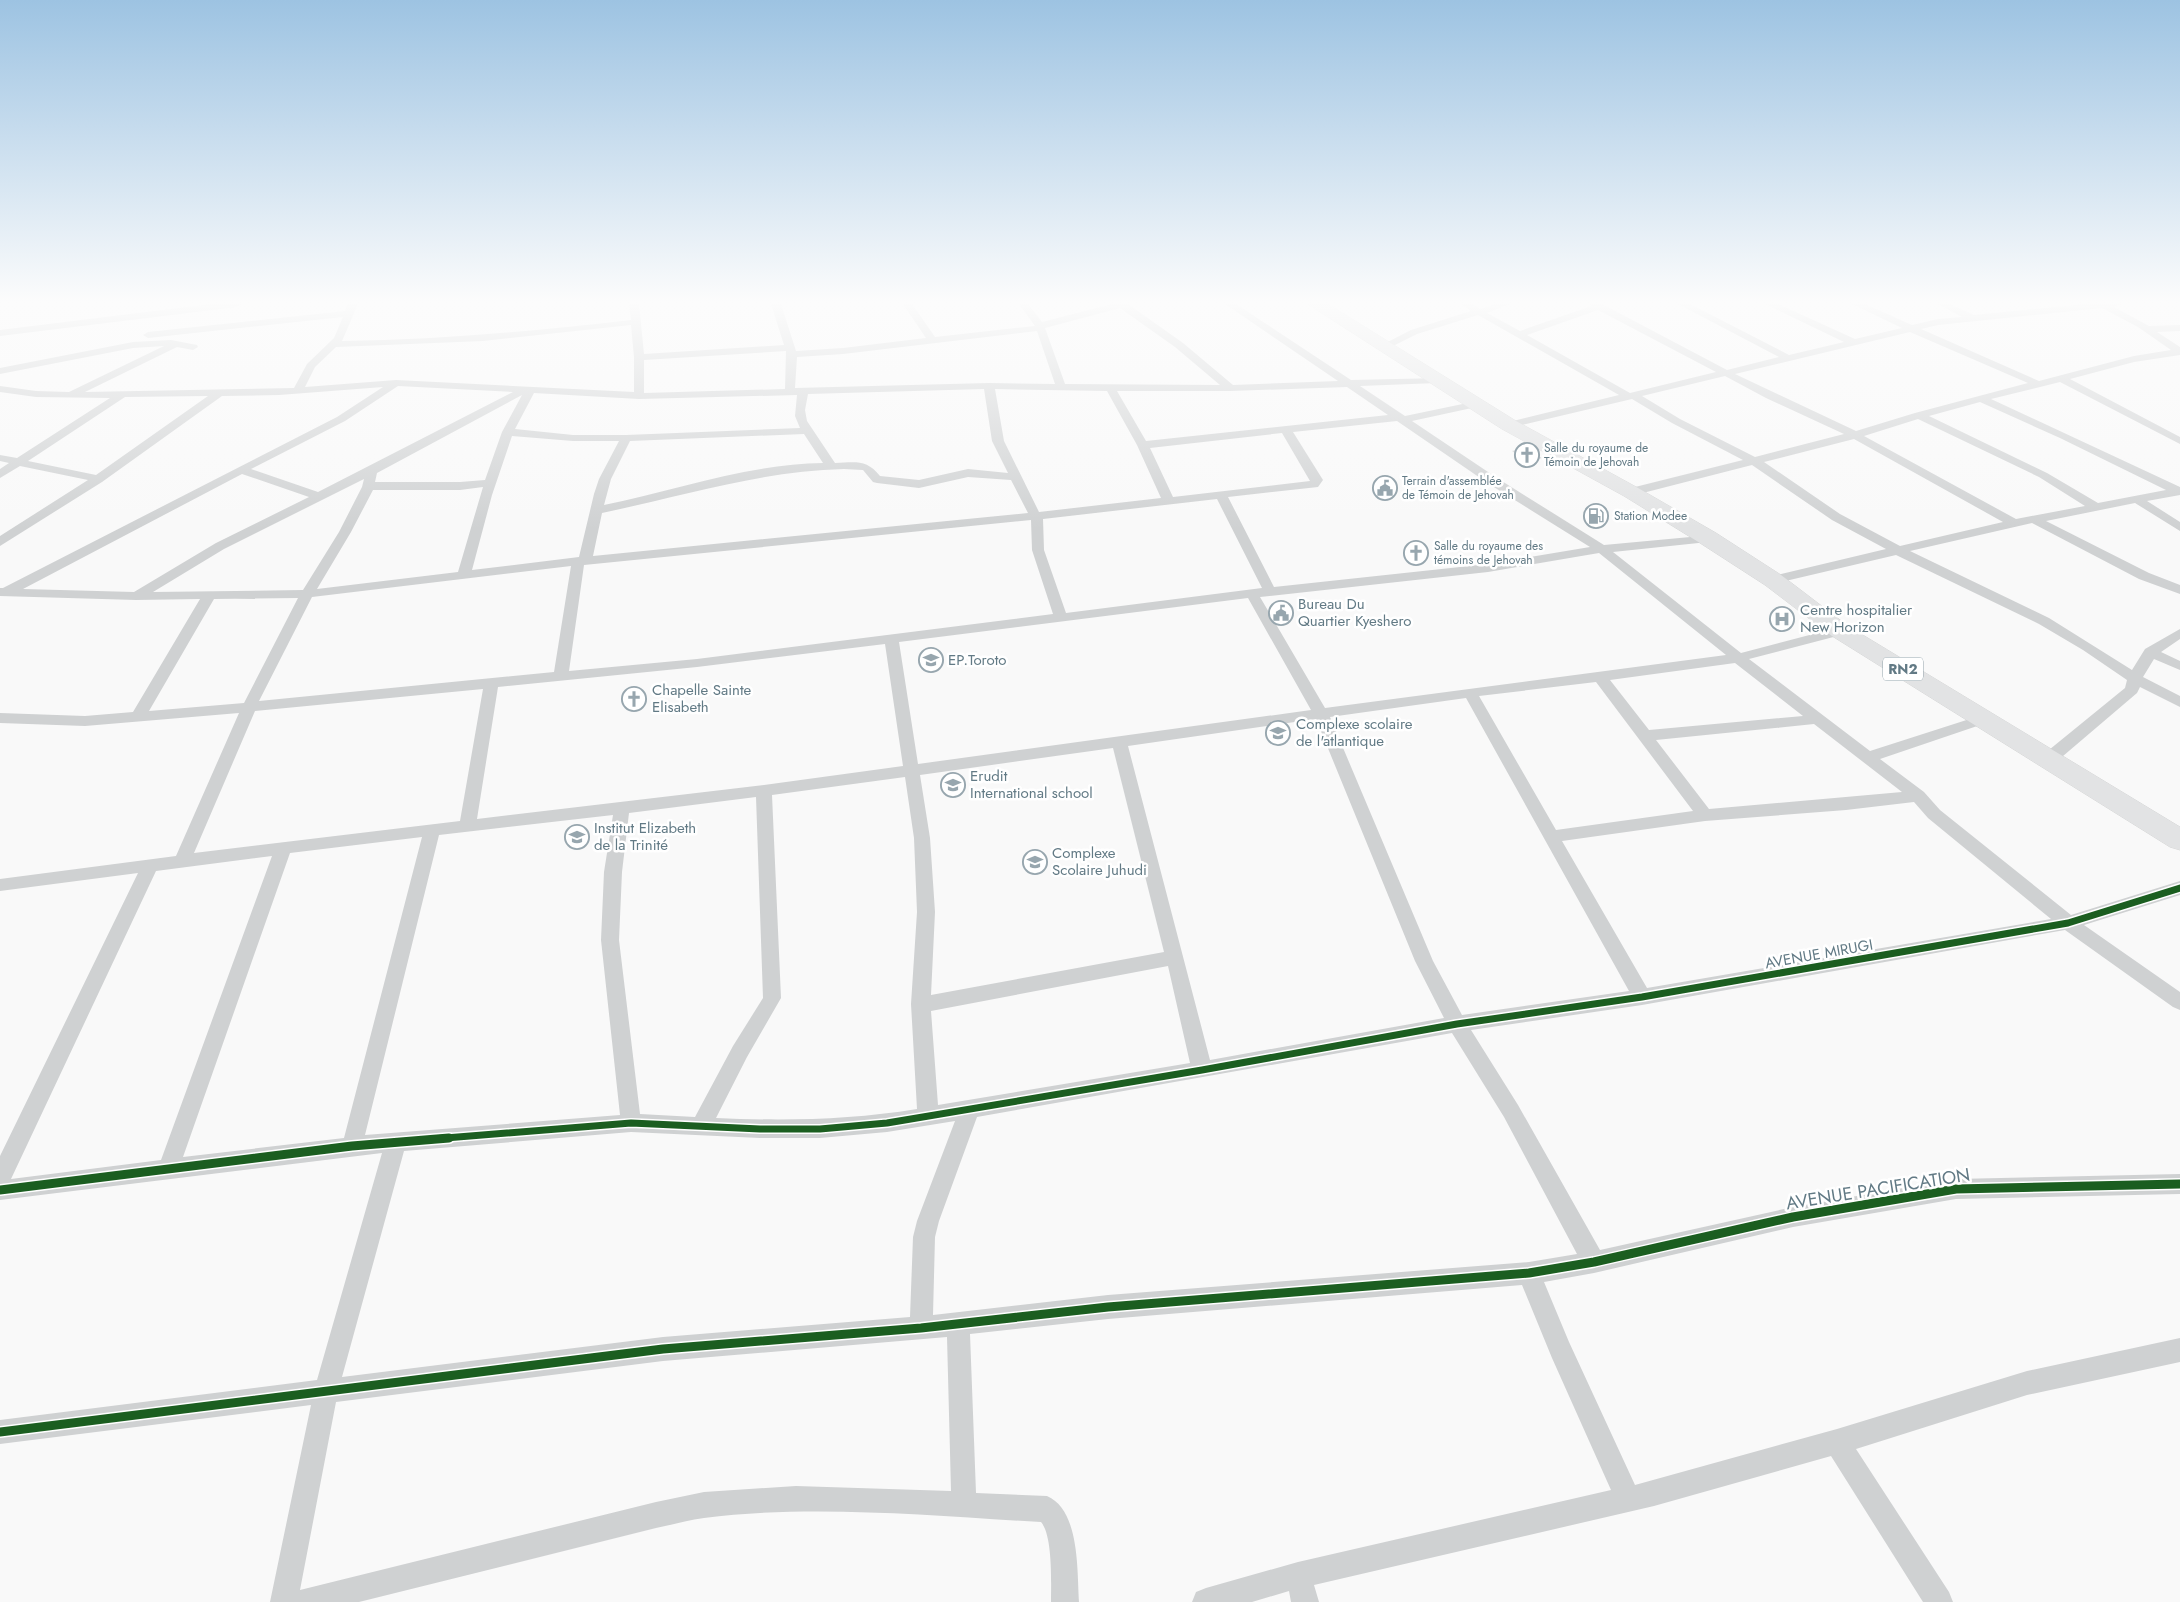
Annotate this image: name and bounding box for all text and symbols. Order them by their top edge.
place label: Salle du royaume de Témoin de Jehovah [1544,439,1648,471]
church icon: Salle du royaume de Témoin de Jehovah [1514,442,1540,468]
place label: Terrain d'assemblée de Témoin de Jehovah [1402,472,1514,504]
public building icon: Terrain d'assemblée de Témoin de Jehovah [1372,475,1398,501]
fuel station icon: Station Modee [1583,503,1609,529]
place label: Station Modee [1614,507,1687,525]
place label: Salle du royaume des témoins de Jehovah [1434,537,1543,569]
church icon: Salle du royaume des témoins de Jehovah [1403,540,1429,566]
place label: Bureau Du Quartier Kyeshero [1298,593,1412,632]
place label: Centre hospitalier New Horizon [1800,599,1913,638]
public building icon: Bureau Du Quartier Kyeshero [1268,600,1294,626]
hospital icon: Centre hospitalier New Horizon [1769,606,1795,632]
school or university icon: EP.Toroto [918,647,944,673]
place label: EP.Toroto [948,649,1007,671]
road number: RN2 [1883,658,1923,681]
place label: Chapelle Sainte Elisabeth [652,679,752,718]
church icon: Chapelle Sainte Elisabeth [621,686,647,712]
place label: Complexe scolaire de l'atlantique [1296,713,1413,752]
school or university icon: Complexe scolaire de l'atlantique [1265,720,1291,746]
place label: Erudit International school [970,765,1093,804]
school or university icon: Erudit International school [940,772,966,798]
place label: Institut Elizabeth de la Trinité [594,817,696,856]
school or university icon: Institut Elizabeth de la Trinité [564,824,590,850]
place label: Complexe Scolaire Juhudi [1052,842,1147,881]
school or university icon: Complexe Scolaire Juhudi [1022,849,1048,875]
street label: AVENUE MIRUGI [1763,934,1875,974]
street label: AVENUE PACIFICATION [1784,1162,1972,1216]

